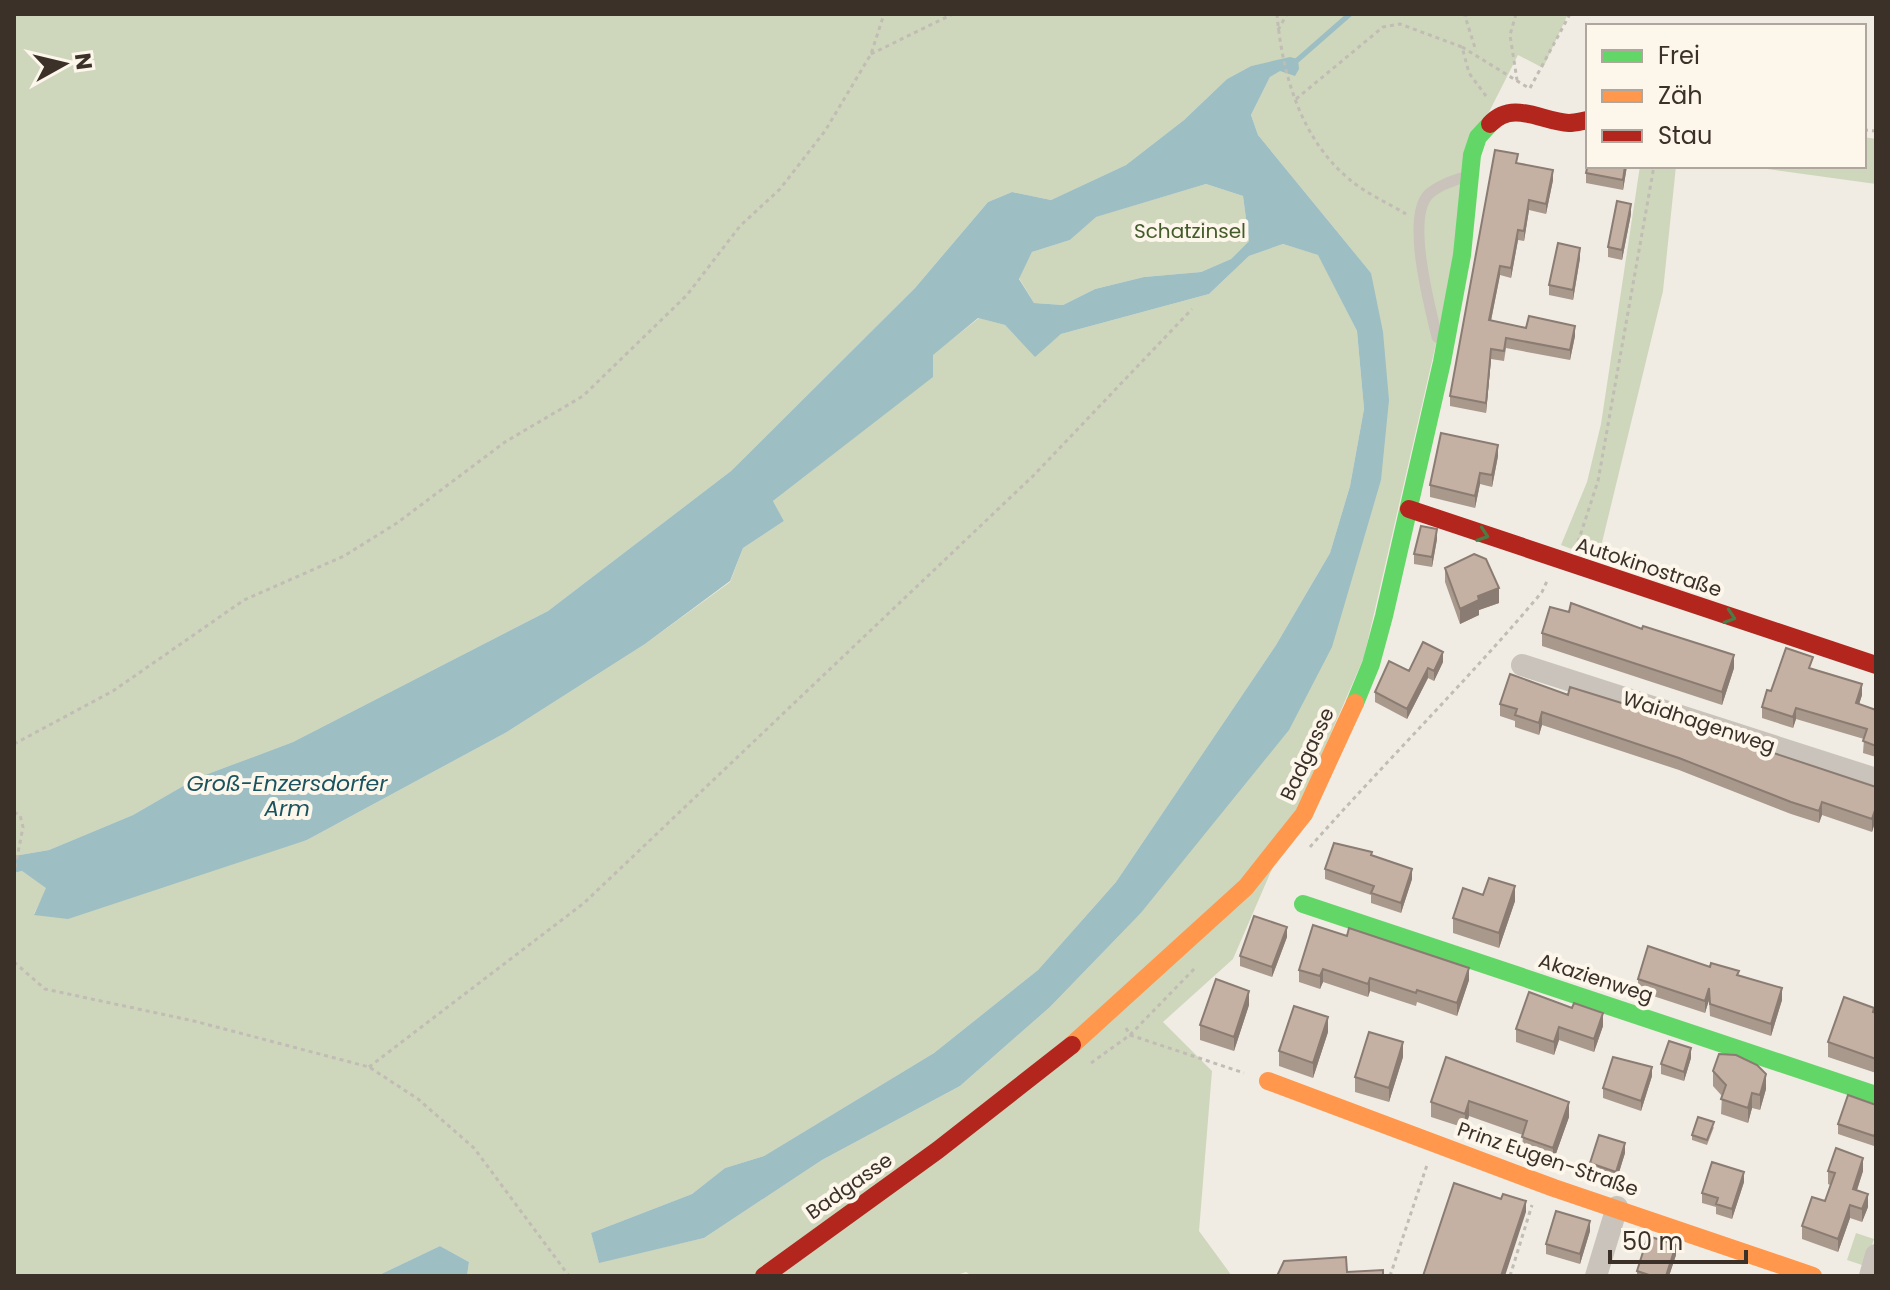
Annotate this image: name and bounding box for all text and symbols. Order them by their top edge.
north arrow [24,24,104,104]
legend [1586,24,1866,168]
text: Frei [1658,39,1700,72]
text: N [67,51,100,72]
text: Zäh [1658,79,1703,112]
text: Stau [1658,119,1712,152]
park label: Schatzinsel [1134,217,1246,245]
one-way arrow [1476,525,1490,541]
street label: Autokinostraße [1572,530,1726,604]
one-way arrow [1723,608,1736,624]
street label: Waidhagenweg [1619,684,1779,760]
street label: Badgasse [1273,703,1341,805]
water label: Groß-Enzersdorfer Arm [187,768,388,824]
street label: Akazienweg [1535,946,1657,1010]
street label: Prinz Eugen-Straße [1454,1115,1642,1203]
street label: Badgasse [800,1146,898,1226]
scale bar [1610,1214,1746,1264]
text: 50 m [1622,1225,1683,1258]

